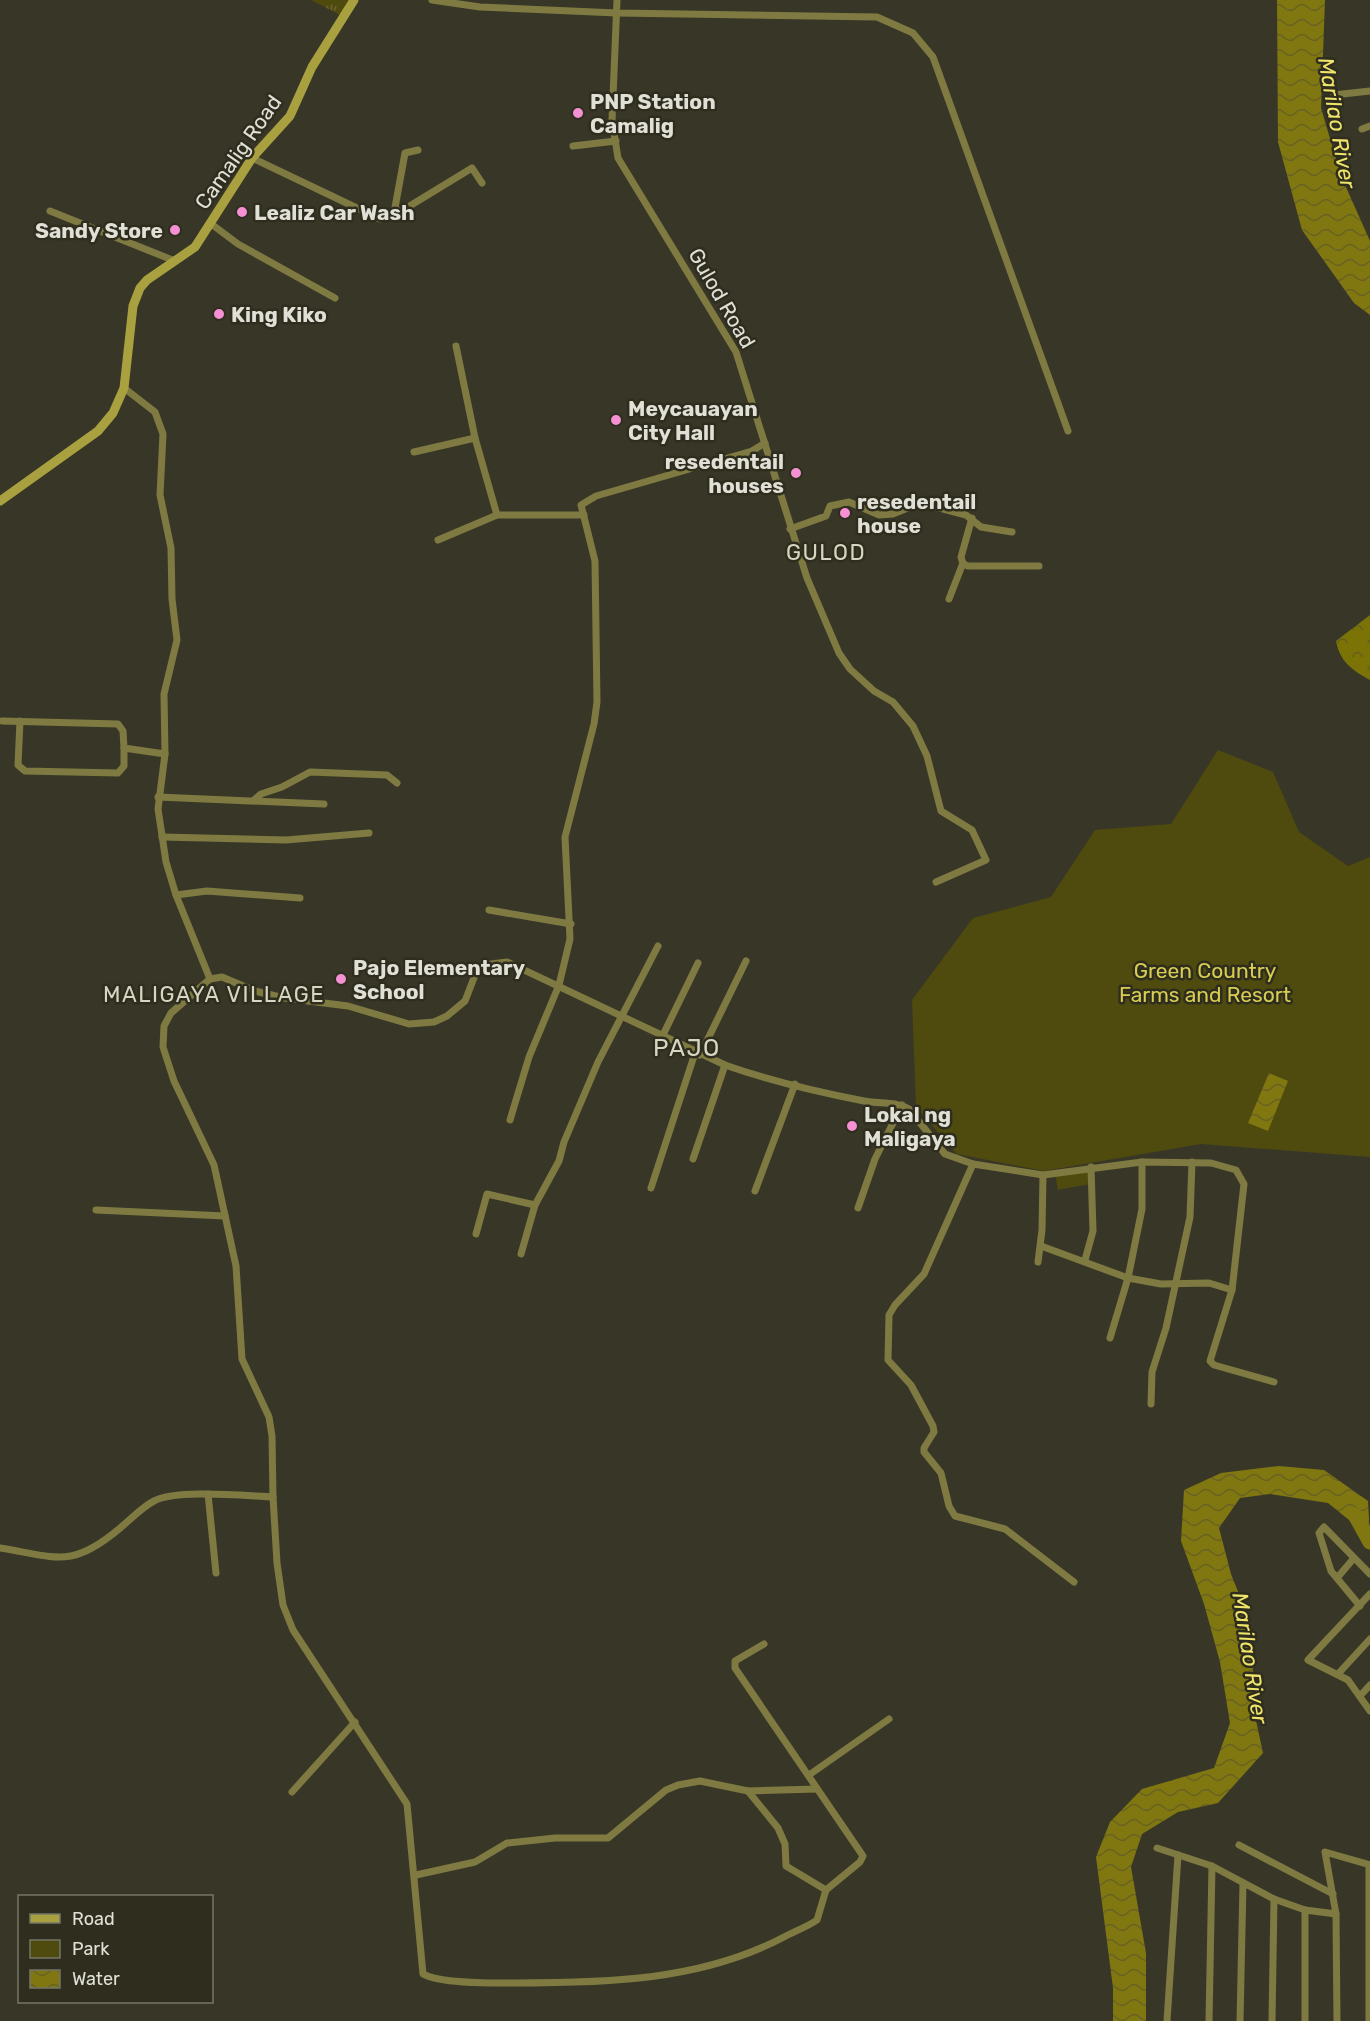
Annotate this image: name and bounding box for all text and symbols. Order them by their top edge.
water label: Marilao River [1312,55,1362,192]
place label: PNP Station Camalig [590,89,716,138]
street label: Camalig Road [189,90,287,214]
marker: PNP Station Camalig [571,106,585,120]
place label: Lealiz Car Wash [254,200,415,225]
marker: Lealiz Car Wash [235,205,249,219]
place label: Sandy Store [35,218,163,243]
marker: Sandy Store [168,223,182,237]
street label: Gulod Road [683,243,761,353]
place label: King Kiko [231,302,327,327]
marker: King Kiko [212,307,226,321]
place label: Meycauayan City Hall [628,396,758,445]
marker: Meycauayan City Hall [609,413,623,427]
place label: resedentail houses [665,449,784,498]
marker: resedentail houses [789,466,803,480]
place label: resedentail house [857,489,976,538]
marker: resedentail house [838,506,852,520]
district label: GULOD [786,539,866,566]
place label: Pajo Elementary School [353,955,525,1004]
park label: Green Country Farms and Resort [1119,958,1291,1007]
marker: Pajo Elementary School [334,972,348,986]
district label: MALIGAYA VILLAGE [103,981,325,1008]
district label: PAJO [653,1034,721,1062]
place label: Lokal ng Maligaya [864,1102,956,1151]
marker: Lokal ng Maligaya [845,1119,859,1133]
water label: Marilao River [1226,1590,1274,1727]
legend [18,1895,213,2003]
text: Road [72,1908,115,1930]
text: Park [72,1938,110,1960]
text: Water [72,1968,120,1990]

